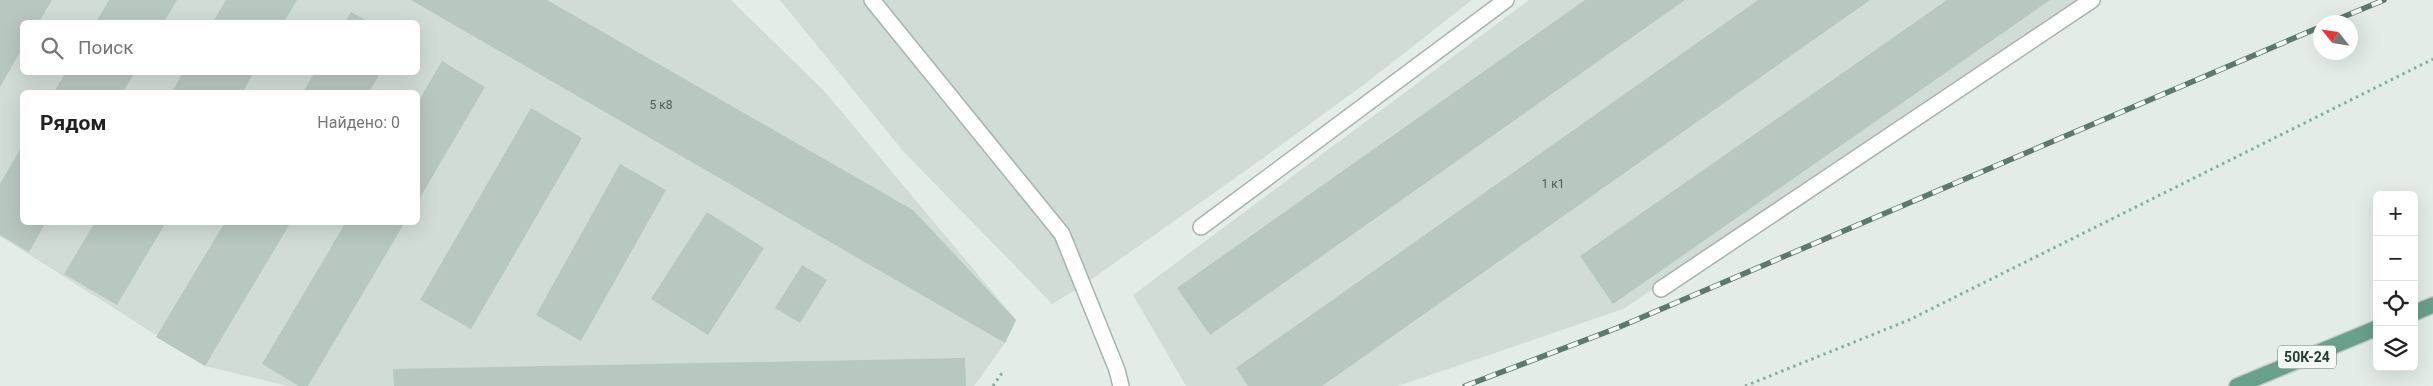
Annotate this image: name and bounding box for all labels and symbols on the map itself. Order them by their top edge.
north arrow [2313,15,2358,60]
house number: 5 к8 [650,98,673,112]
house number: 1 к1 [1542,177,1564,191]
road number: 50К-24 [2278,346,2336,368]

